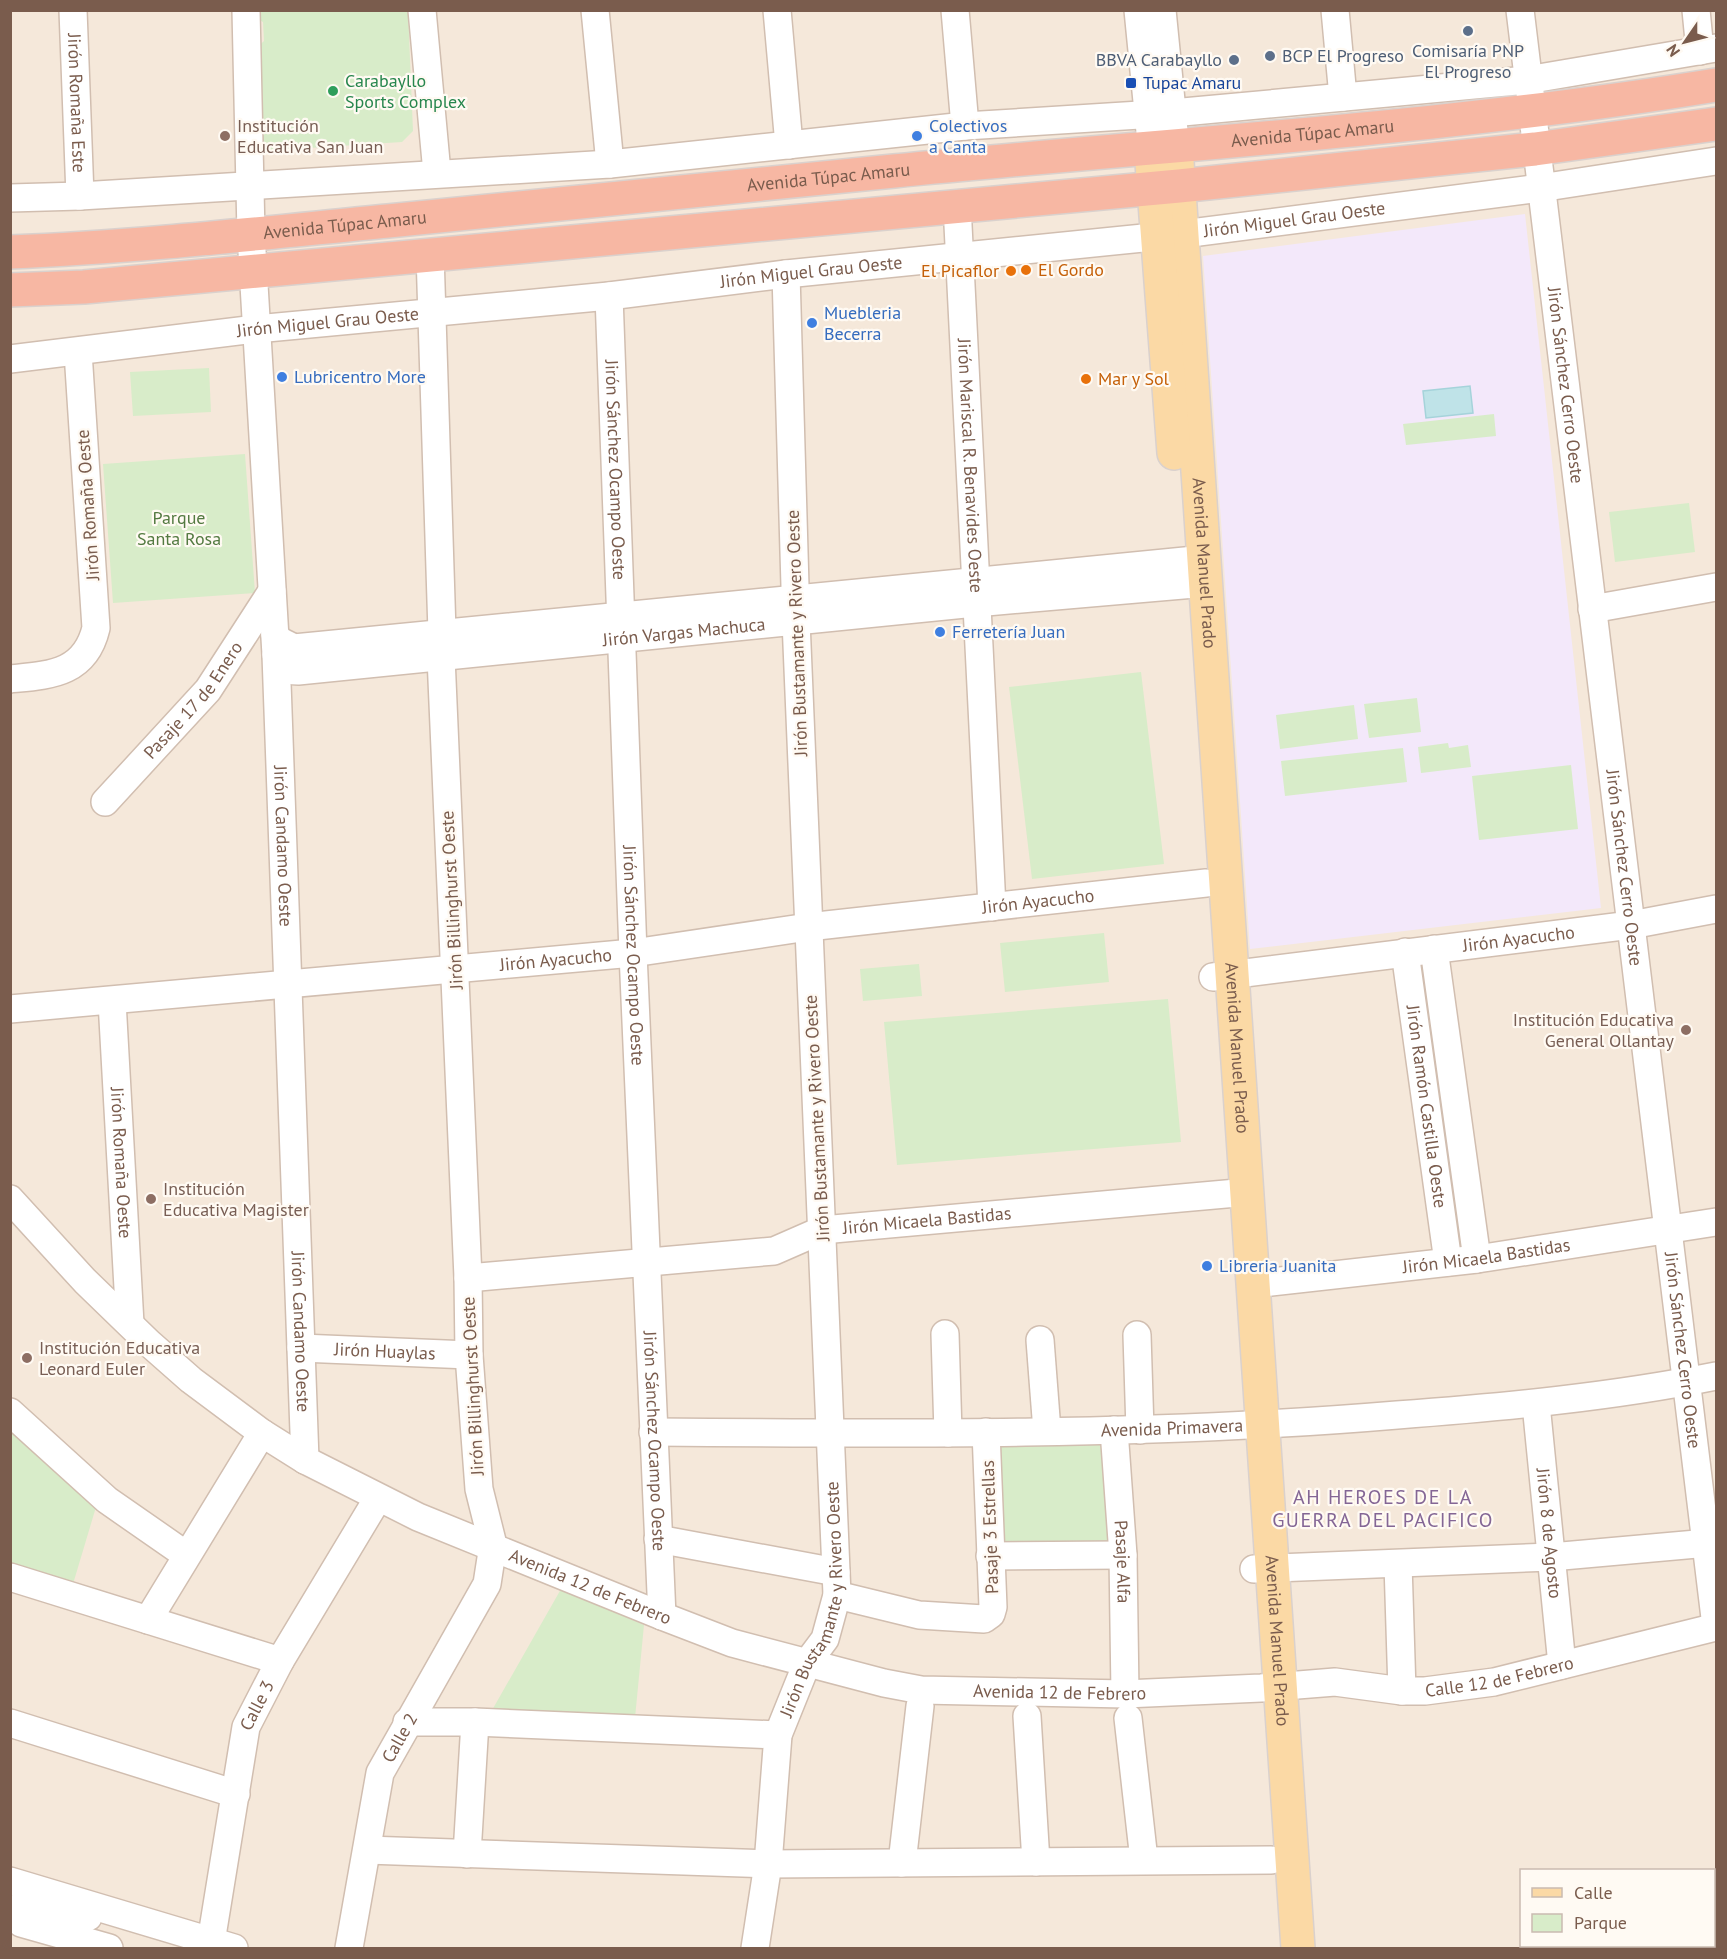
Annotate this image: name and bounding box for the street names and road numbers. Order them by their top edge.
street label: Jirón Romaña Este [63,32,91,173]
street label: Avenida Túpac Amaru [1230,114,1395,152]
street label: Avenida Túpac Amaru [746,157,911,197]
street label: Jirón Miguel Grau Oeste [1201,196,1386,242]
street label: Avenida Túpac Amaru [262,205,428,244]
street label: Jirón Miguel Grau Oeste [718,250,903,293]
street label: Jirón Sánchez Cerro Oeste [1543,285,1589,485]
street label: Jirón Miguel Grau Oeste [234,302,420,342]
street label: Jirón Mariscal R. Benavides Oeste [953,337,988,593]
street label: Jirón Sánchez Ocampo Oeste [600,358,631,580]
street label: Jirón Romaña Oeste [71,429,104,582]
street label: Avenida Manuel Prado [1187,477,1222,649]
street label: Jirón Bustamante y Rivero Oeste [781,509,812,758]
street label: Jirón Vargas Machuca [601,612,766,651]
street label: Pasaje 17 de Enero [138,637,247,764]
street label: Jirón Candamo Oeste [269,764,298,927]
street label: Jirón Sánchez Cerro Oeste [1601,767,1648,967]
street label: Jirón Billinghurst Oeste [435,810,468,991]
street label: Jirón Sánchez Ocampo Oeste [618,844,650,1066]
street label: Jirón Ayacucho [980,883,1095,919]
street label: Jirón Ayacucho [1460,920,1576,957]
street label: Jirón Ayacucho [498,943,613,976]
street label: Avenida Manuel Prado [1220,962,1255,1134]
street label: Jirón Bustamante y Rivero Oeste [799,994,834,1243]
street label: Jirón Ramón Castilla Oeste [1401,1002,1452,1209]
street label: Jirón Romaña Oeste [106,1086,137,1239]
street label: Jirón Micaela Bastidas [841,1201,1012,1239]
street label: Jirón Micaela Bastidas [1400,1233,1572,1278]
street label: Jirón Candamo Oeste [286,1250,315,1413]
street label: Jirón Sánchez Cerro Oeste [1660,1250,1706,1450]
street label: Jirón Billinghurst Oeste [456,1296,489,1477]
street label: Jirón Sánchez Ocampo Oeste [638,1329,671,1552]
street label: Jirón Huaylas [333,1337,436,1365]
street label: Avenida Primavera [1101,1413,1244,1442]
street label: Pasaje 3 Estrellas [976,1460,1003,1594]
street label: Jirón 8 de Agosto [1531,1466,1567,1600]
street label: Jirón Bustamante y Rivero Oeste [774,1481,848,1721]
street label: Pasaje Alfa [1110,1519,1136,1604]
street label: Avenida 12 de Febrero [506,1543,675,1630]
street label: Avenida Manuel Prado [1260,1554,1295,1727]
street label: Calle 12 de Febrero [1424,1651,1576,1702]
street label: Calle 3 [234,1676,279,1734]
street label: Avenida 12 de Febrero [973,1679,1147,1705]
street label: Calle 2 [376,1709,423,1767]

